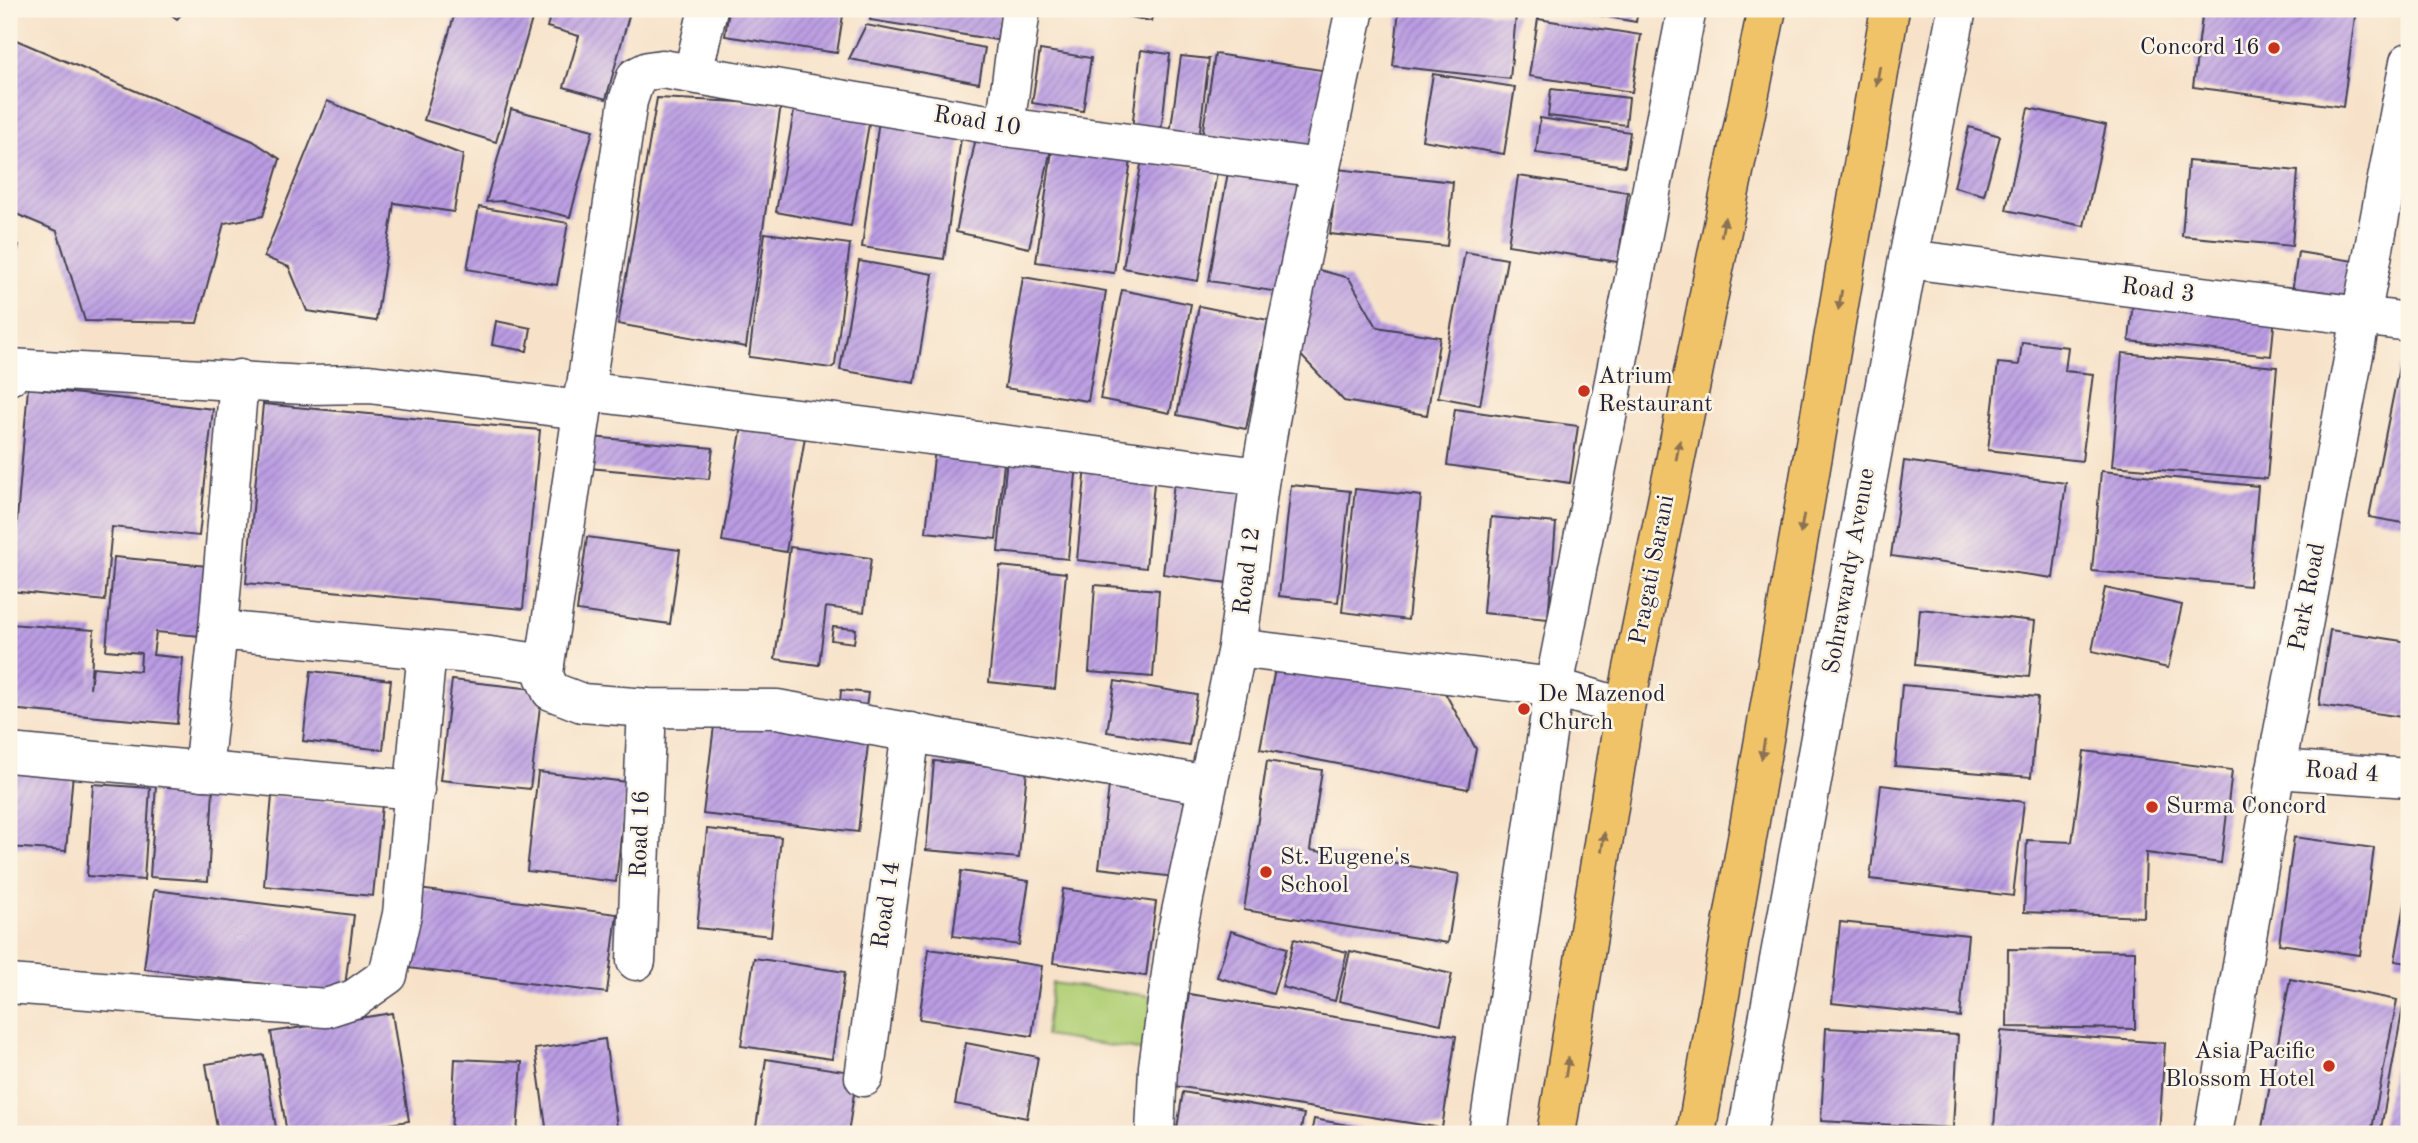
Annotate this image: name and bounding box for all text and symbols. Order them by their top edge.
place label: Concord 16 [2140,36,2260,60]
marker: Concord 16 [2266,40,2282,56]
one-way arrow [1873,65,1884,87]
street label: Road 10 [932,103,1022,141]
one-way arrow [1717,216,1728,238]
street label: Road 3 [2120,275,2196,307]
one-way arrow [1834,289,1845,311]
place label: Atrium Restaurant [1598,365,1713,417]
marker: Atrium Restaurant [1576,383,1592,399]
one-way arrow [1672,439,1683,461]
street label: Sohrawardy Avenue [1820,466,1880,676]
street label: Pragati Sarani [1627,493,1679,647]
one-way arrow [1796,514,1807,536]
street label: Road 12 [1231,526,1265,616]
street label: Park Road [2286,541,2330,653]
place label: De Mazenod Church [1538,683,1665,735]
marker: De Mazenod Church [1516,701,1532,717]
one-way arrow [1757,738,1768,760]
street label: Road 4 [2304,758,2380,788]
street label: Road 16 [627,790,655,878]
place label: Surma Concord [2166,795,2327,819]
marker: Surma Concord [2144,799,2160,815]
one-way arrow [1598,831,1609,853]
place label: St. Eugene's School [1280,846,1410,898]
street label: Road 14 [869,860,905,950]
marker: St. Eugene's School [1258,864,1274,880]
place label: Asia Pacific Blossom Hotel [2165,1040,2315,1092]
one-way arrow [1562,1056,1573,1078]
marker: Asia Pacific Blossom Hotel [2321,1058,2337,1074]

